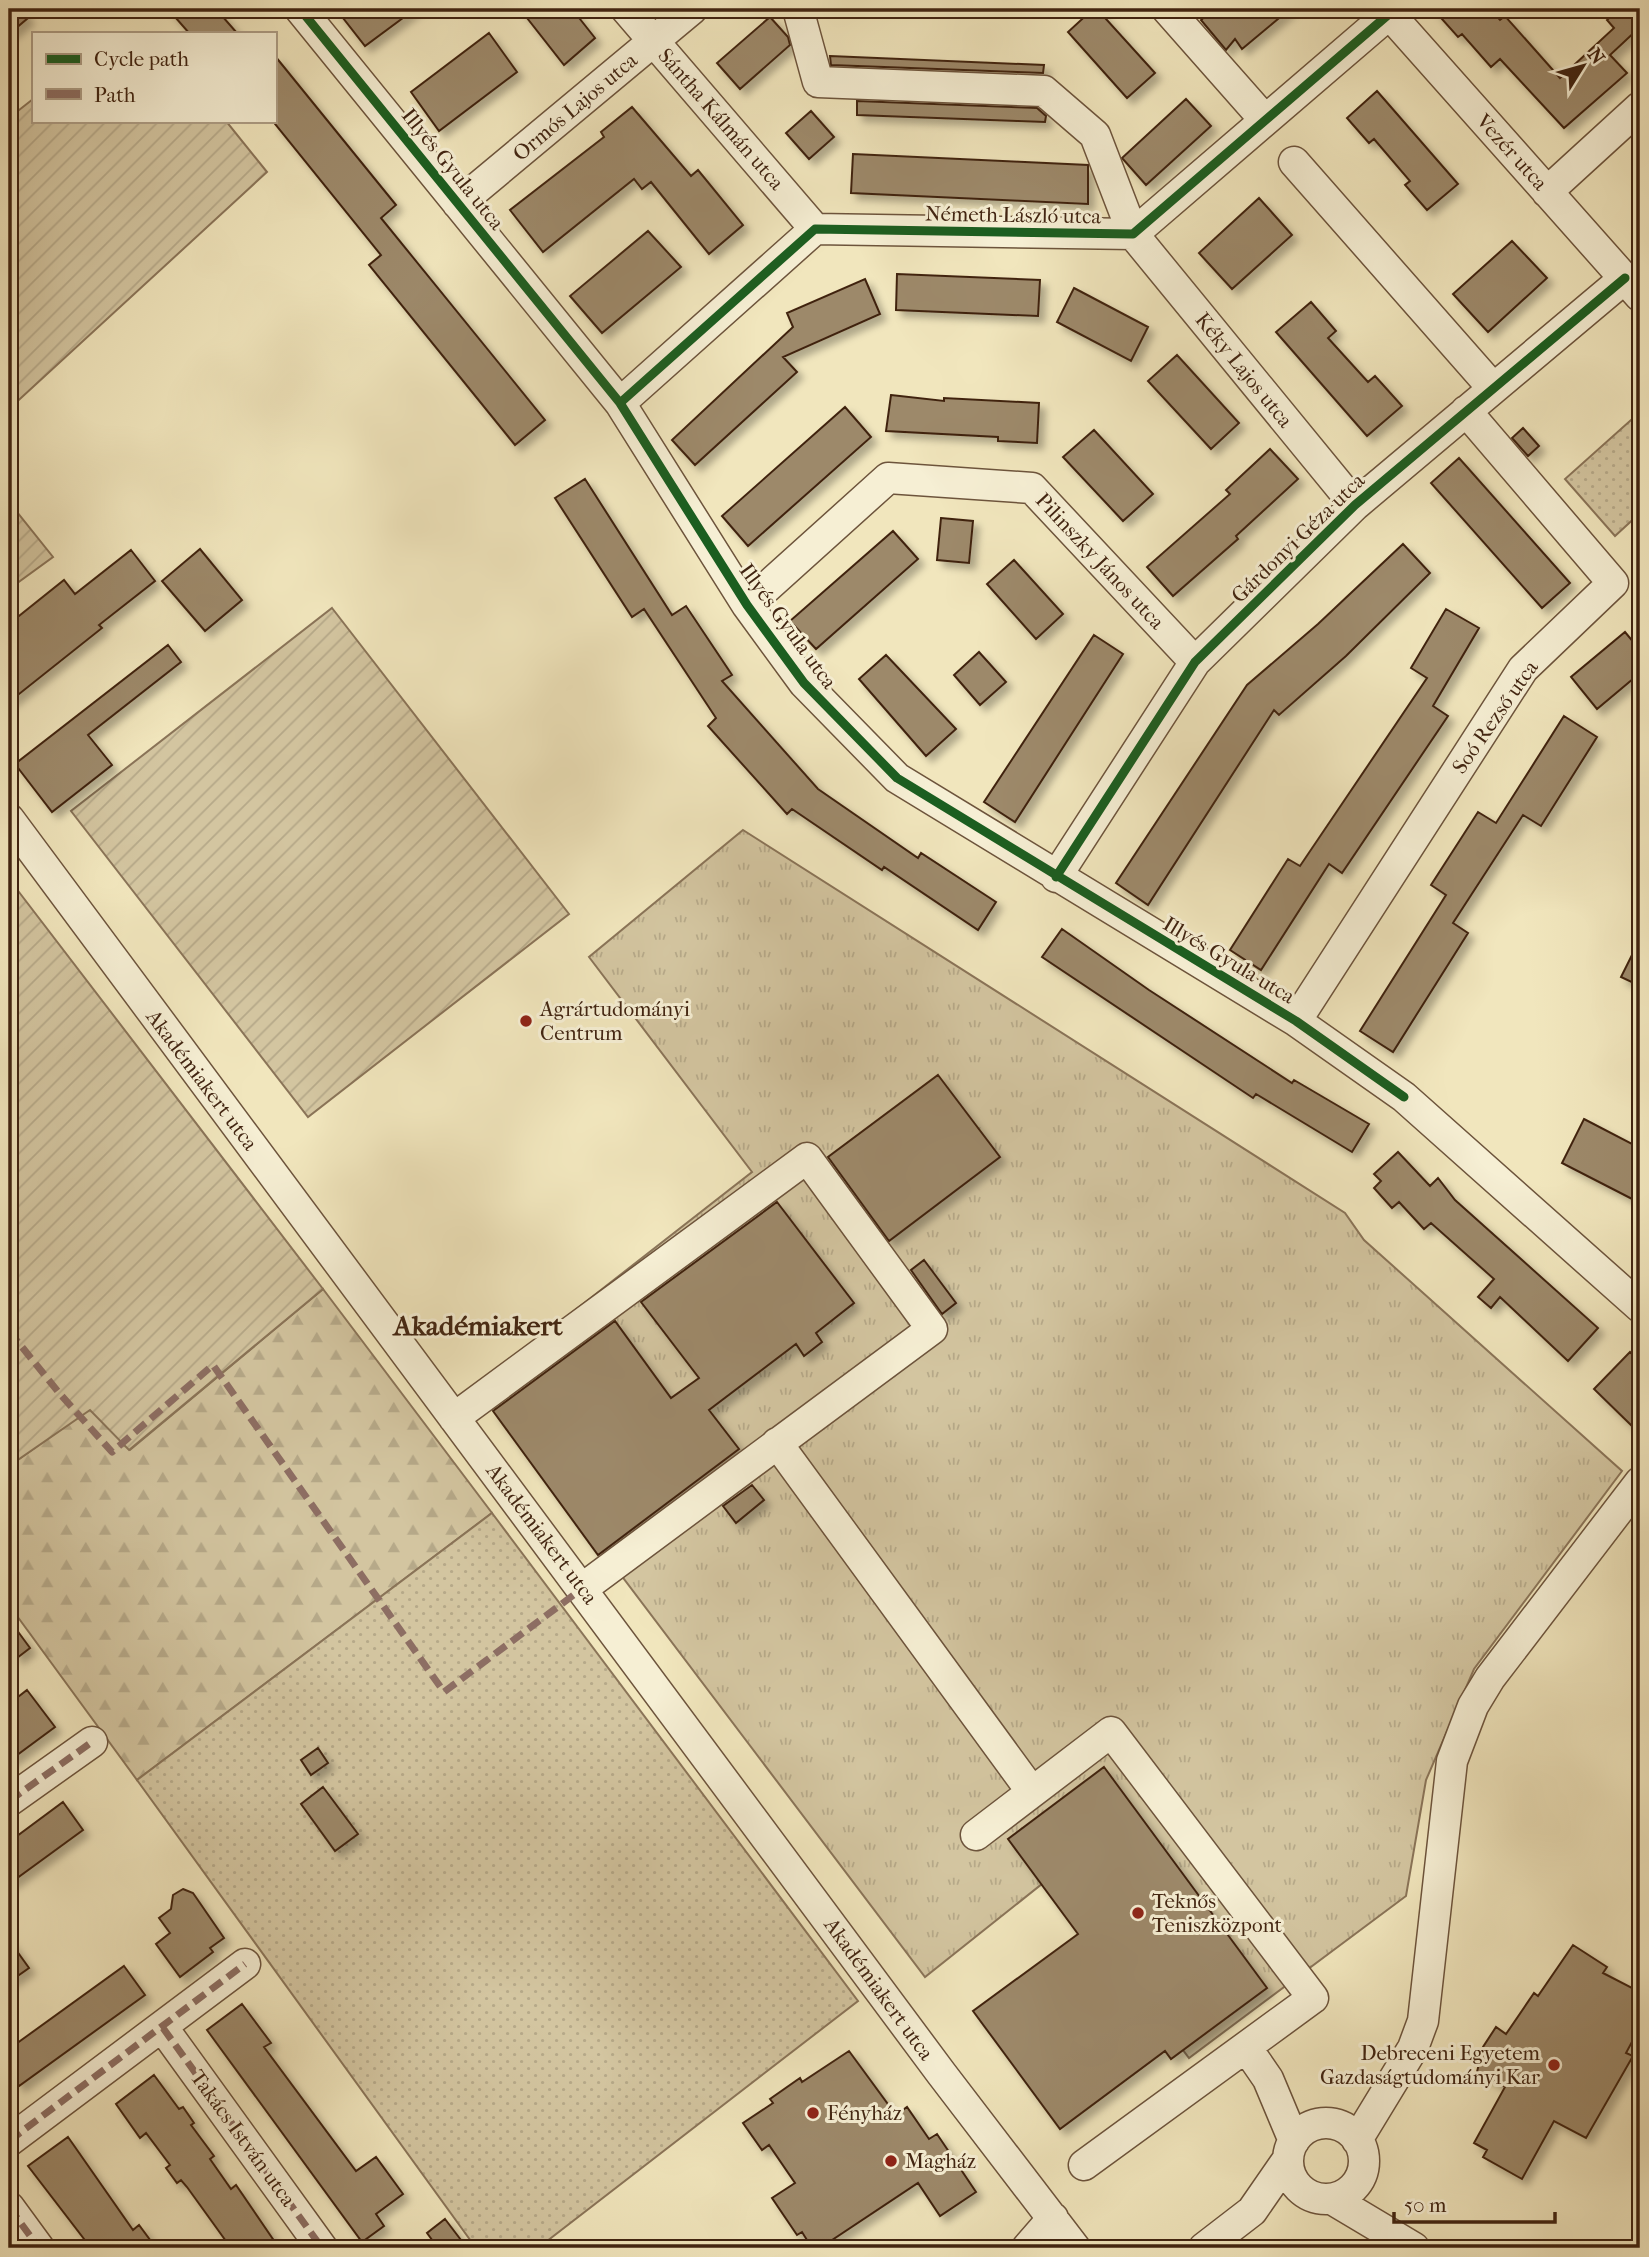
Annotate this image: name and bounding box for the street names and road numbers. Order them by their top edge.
street label: Sántha Kálmán utca [653,43,789,195]
street label: Ormós Lajos utca [508,48,642,166]
street label: Illyés Gyula utca [397,104,509,235]
street label: Vezér utca [1471,108,1553,195]
street label: Németh László utca [925,201,1102,229]
street label: Kéky Lajos utca [1190,308,1298,432]
street label: Gárdonyi Géza utca [1227,468,1370,608]
street label: Pilinszky János utca [1031,488,1169,634]
street label: Illyés Gyula utca [735,559,842,694]
street label: Soó Rezső utca [1447,656,1543,778]
street label: Illyés Gyula utca [1159,911,1299,1009]
street label: Akadémiakert utca [141,1004,263,1155]
street label: Akadémiakert utca [481,1458,603,1609]
street label: Akadémiakert utca [819,1913,939,2065]
street label: Takács István utca [186,2065,301,2211]

